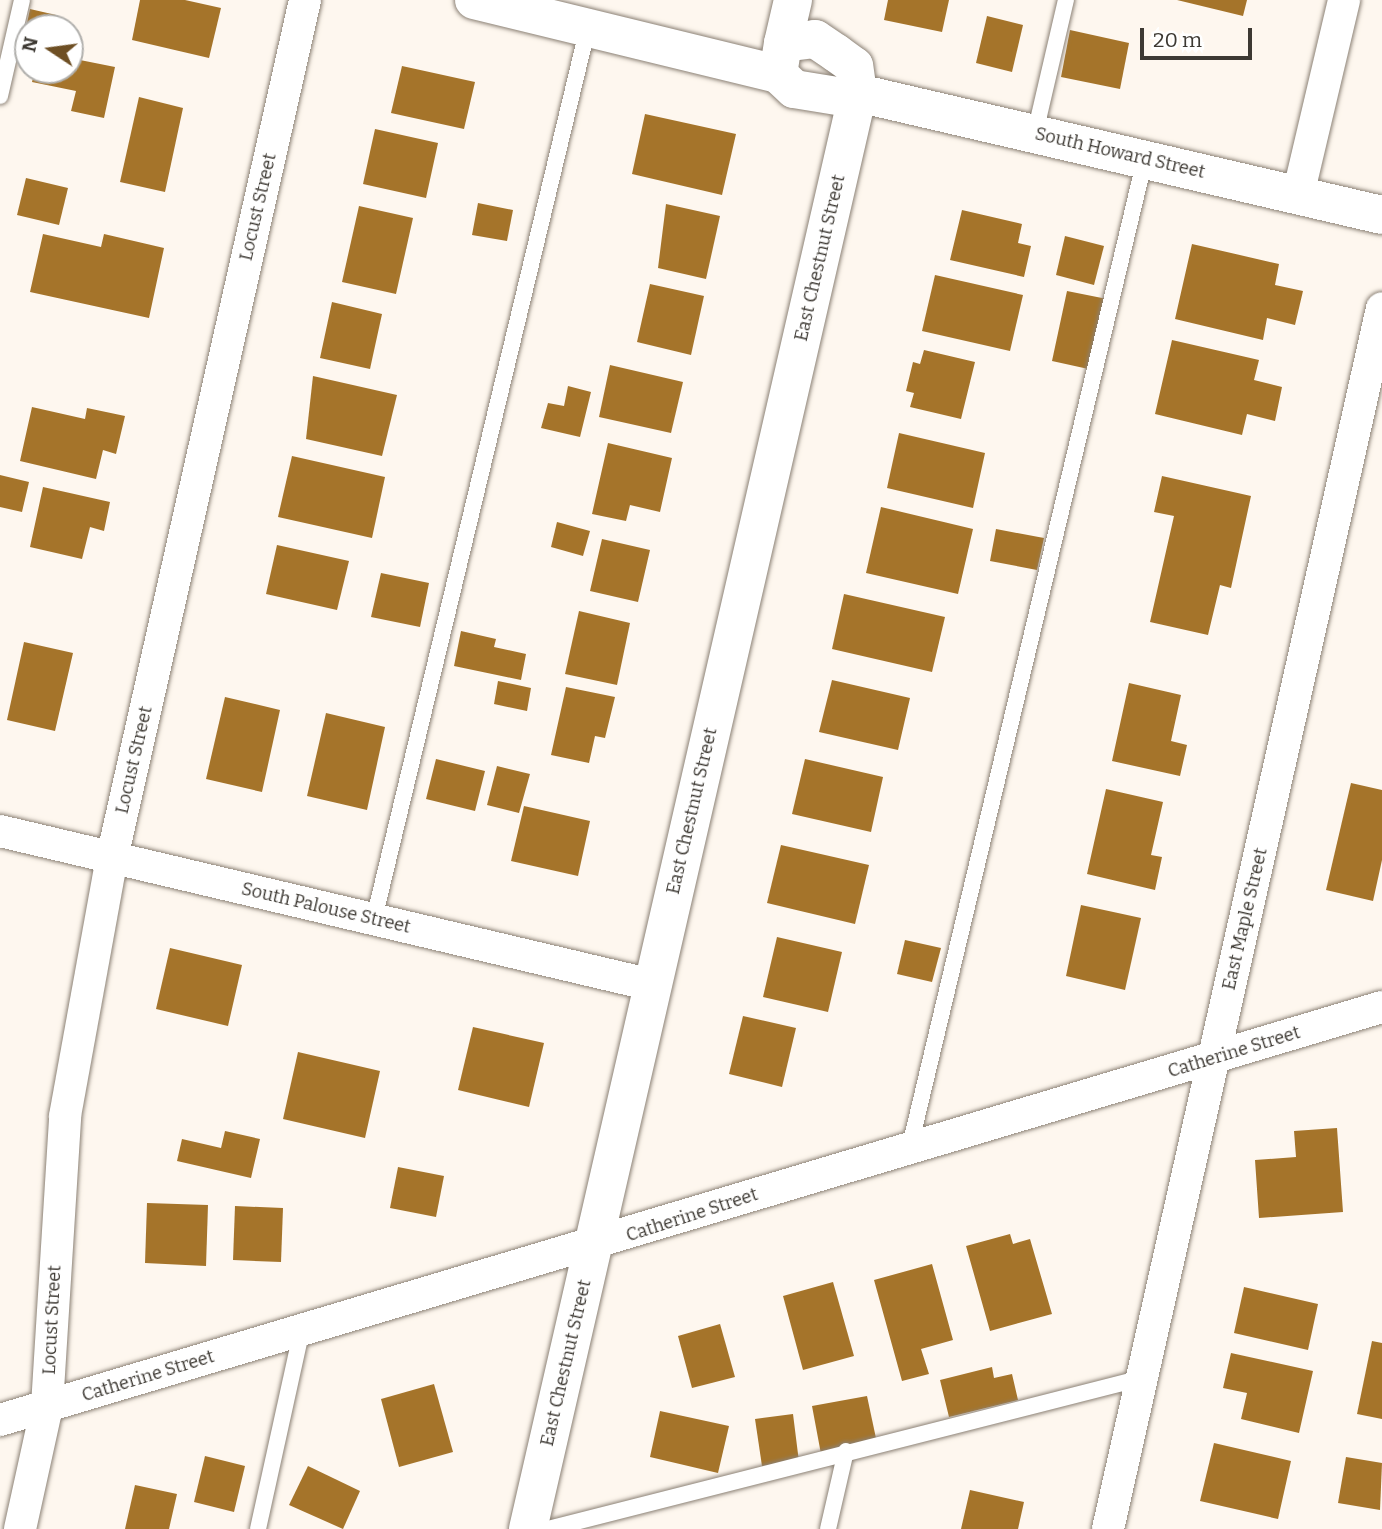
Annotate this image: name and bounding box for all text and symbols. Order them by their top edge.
north arrow [14,14,84,84]
scale bar [1144,14,1256,58]
text: 20 m [1153,27,1202,53]
text: N [17,35,43,54]
street label: South Howard Street [1033,123,1207,183]
street label: Locust Street [235,151,281,263]
street label: East Chestnut Street [790,173,850,343]
street label: Locust Street [111,704,157,816]
street label: East Chestnut Street [662,726,722,896]
street label: East Maple Street [1218,846,1272,992]
street label: South Palouse Street [239,878,413,938]
street label: Catherine Street [1165,1022,1303,1082]
street label: Catherine Street [623,1184,761,1246]
street label: Locust Street [38,1265,66,1375]
street label: East Chestnut Street [536,1278,596,1448]
street label: Catherine Street [79,1346,217,1406]

